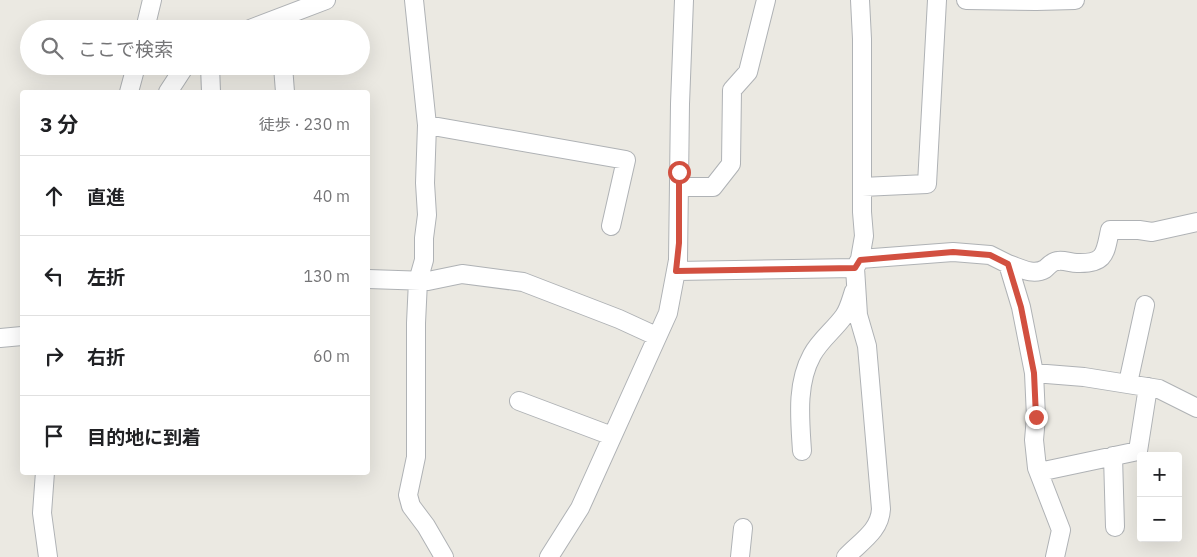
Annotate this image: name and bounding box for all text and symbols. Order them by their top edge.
search box [20,20,370,75]
icon: search [38,34,66,62]
text: ここで検索 [78,37,173,61]
text: 3 分 [40,110,79,138]
text: 徒歩 · 230 m [259,114,350,134]
route start [668,161,691,184]
icon: ahead [40,182,68,210]
text: 直進 [87,185,125,209]
text: 40 m [313,186,350,206]
icon: left [40,262,68,290]
text: 左折 [87,265,125,289]
text: 130 m [303,266,350,286]
icon: right [40,342,68,370]
text: 右折 [87,345,125,369]
text: 60 m [313,346,350,366]
route end [1025,406,1048,429]
icon: arrive [40,422,68,450]
text: 目的地に到着 [87,425,201,449]
map controls [1137,452,1182,542]
button: + [1137,452,1182,497]
button: − [1137,497,1182,542]

